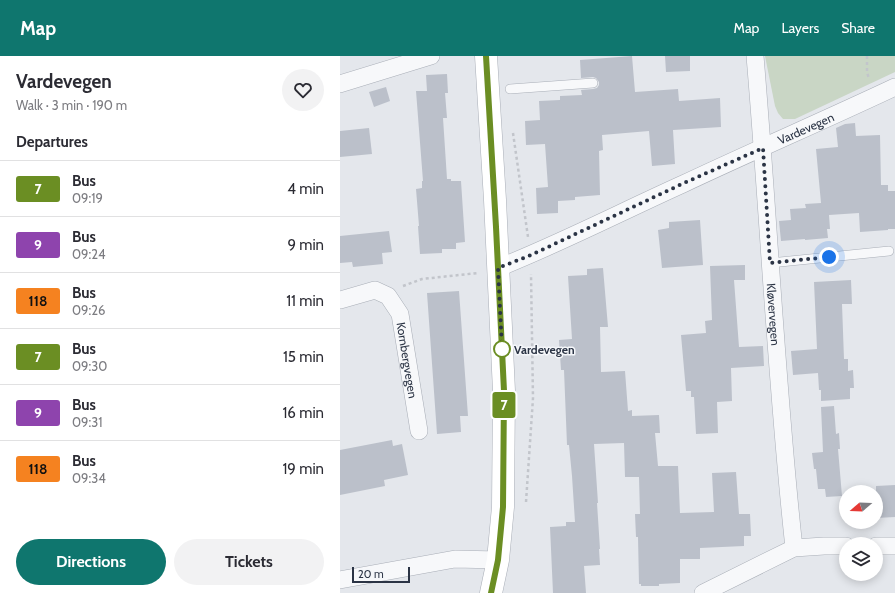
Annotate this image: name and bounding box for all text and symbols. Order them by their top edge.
text: Map [20,17,56,40]
text: Map [734,19,759,37]
text: Layers [781,19,819,37]
text: Share [841,19,875,37]
button: heart [282,69,324,111]
text: Vardevegen [16,70,112,93]
text: Walk · 3 min · 190 m [16,97,127,113]
street label: Vardevegen [775,109,836,147]
text: Departures [16,133,88,151]
text: Bus [72,172,96,190]
text: 7 [34,180,42,198]
text: 4 min [287,180,324,198]
text: 09:19 [72,190,103,206]
text: Bus [72,228,96,246]
text: 9 [34,236,42,254]
text: 9 min [287,236,324,254]
text: 09:24 [72,246,106,262]
your location [819,247,839,267]
street label: Kløvervegen [764,283,784,346]
text: Bus [72,284,96,302]
text: 118 [29,292,47,310]
text: 11 min [286,292,324,310]
text: 09:26 [72,302,105,318]
street label: Kornbergvegen [394,321,421,399]
text: Bus [72,340,96,358]
marker: Vardevegen [493,340,511,358]
place label: Vardevegen [514,342,575,357]
text: 7 [34,348,42,366]
text: 15 min [283,348,324,366]
text: 09:30 [72,358,107,374]
line badge: 7 [491,392,517,418]
text: Bus [72,396,96,414]
text: 7 [500,396,508,414]
text: 9 [34,404,42,422]
text: 16 min [282,404,324,422]
text: 09:31 [72,414,102,430]
text: Bus [72,452,96,470]
text: 118 [29,460,47,478]
text: 19 min [282,460,324,478]
text: 09:34 [72,470,106,486]
north arrow [839,485,883,529]
map controls [839,485,883,581]
button: layers [839,537,883,581]
button: Directions [16,539,166,585]
button: Tickets [174,539,324,585]
scale bar [352,565,410,584]
text: 20 m [358,567,384,581]

